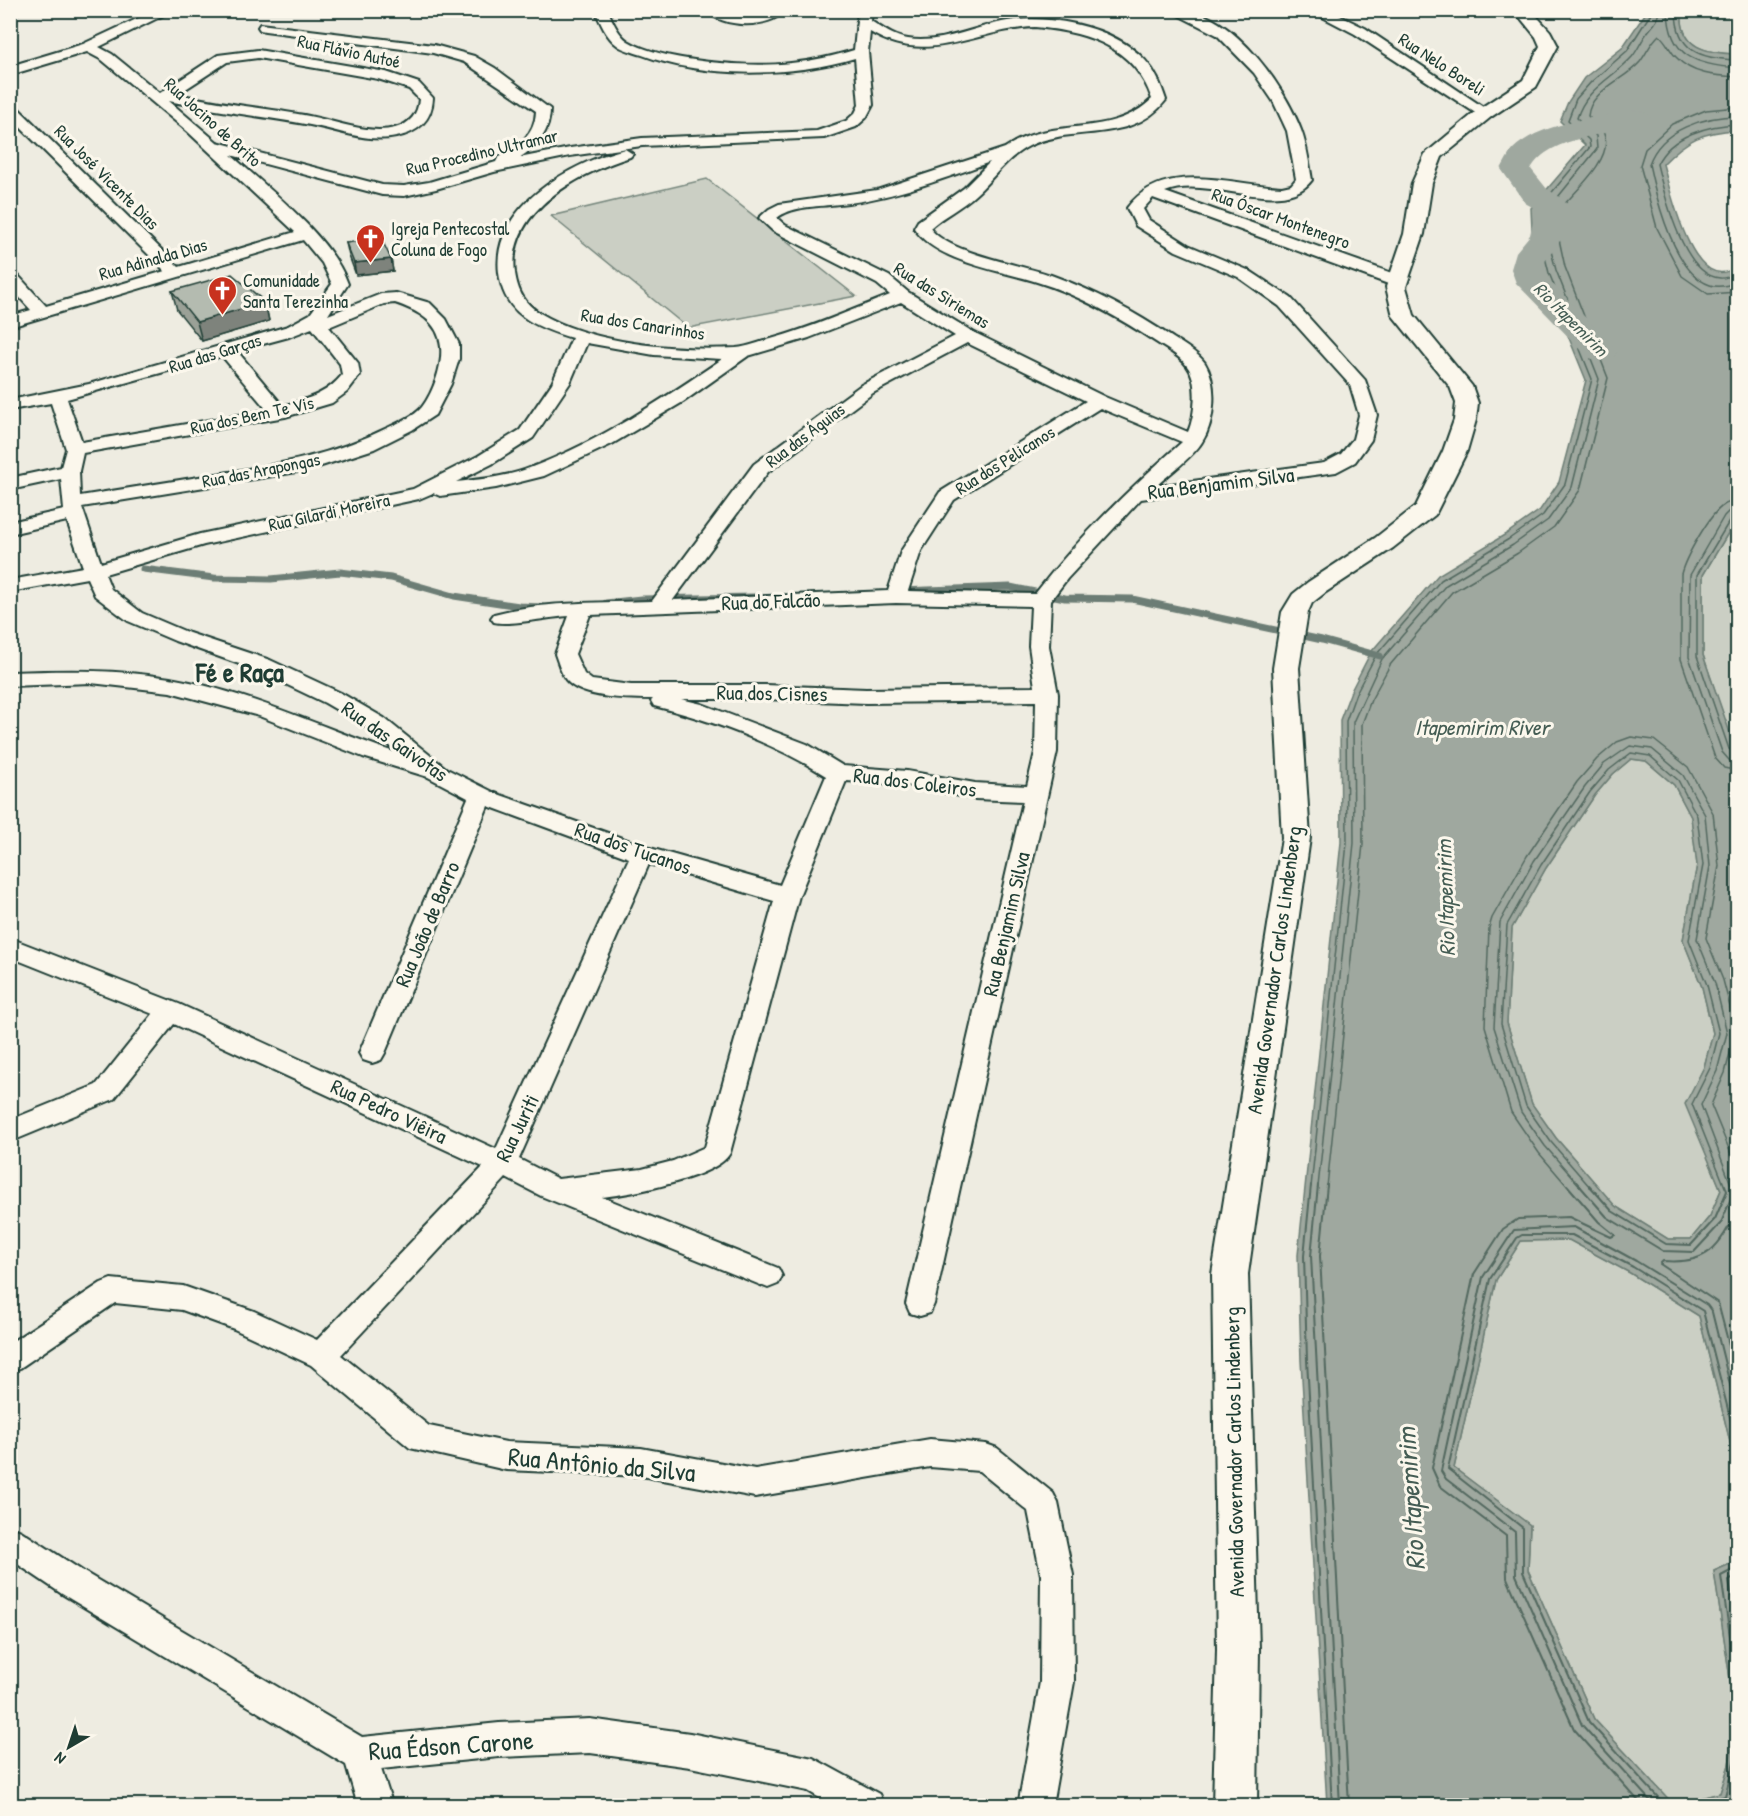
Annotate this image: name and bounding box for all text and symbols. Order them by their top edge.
street label: Rua Nelo Boreli [1394,27,1490,101]
street label: Rua Flávio Autoé [295,28,403,74]
street label: Rua Jocino de Brito [159,72,267,172]
street label: Rua José Vicente Dias [49,119,165,235]
street label: Rua Procedino Ultramar [404,122,561,182]
street label: Rua Óscar Montenegro [1208,181,1354,255]
place label: Igreja Pentecostal Coluna de Fogo [391,216,509,262]
church icon: Igreja Pentecostal Coluna de Fogo [354,222,386,264]
street label: Rua Adinalda Dias [96,232,210,286]
street label: Rua das Siriemas [889,256,995,334]
place label: Comunidade Santa Terezinha [243,268,348,314]
church icon: Comunidade Santa Terezinha [206,274,238,316]
water label: Rio Itapemirim [1528,276,1614,362]
street label: Rua dos Canarinhos [579,302,707,346]
street label: Rua das Garças [166,327,264,379]
street label: Rua dos Bem Te Vis [188,390,316,440]
street label: Rua das Águias [760,397,850,473]
street label: Rua dos Pelicanos [950,419,1060,501]
street label: Rua das Arapongas [200,446,322,494]
street label: Rua Benjamim Silva [1146,460,1296,506]
street label: Rua Gilardi Moreira [266,487,392,537]
street label: Rua do Falcão [721,585,821,617]
district label: Fé e Raça [195,654,284,690]
street label: Rua dos Cisnes [716,678,828,708]
street label: Rua das Gaivotas [336,694,454,788]
water label: Itapemirim River [1415,712,1551,742]
street label: Rua dos Coleiros [852,760,978,804]
street label: Rua dos Tucanos [571,815,695,881]
street label: Avenida Governador Carlos Lindenberg [1239,824,1309,1116]
water label: Rio Itapemirim [1428,838,1462,957]
street label: Rua Benjamim Silva [975,849,1037,999]
street label: Rua João de Barro [388,857,466,991]
street label: Rua Pedro Viêira [326,1071,452,1151]
street label: Rua Juriti [488,1089,546,1167]
street label: Avenida Governador Carlos Lindenberg [1217,1307,1251,1597]
water label: Rio Itapemirim [1387,1425,1434,1572]
street label: Rua Antônio da Silva [507,1438,697,1490]
north arrow [39,1717,99,1777]
street label: Rua Édson Carone [367,1722,535,1768]
text: N [49,1747,70,1770]

